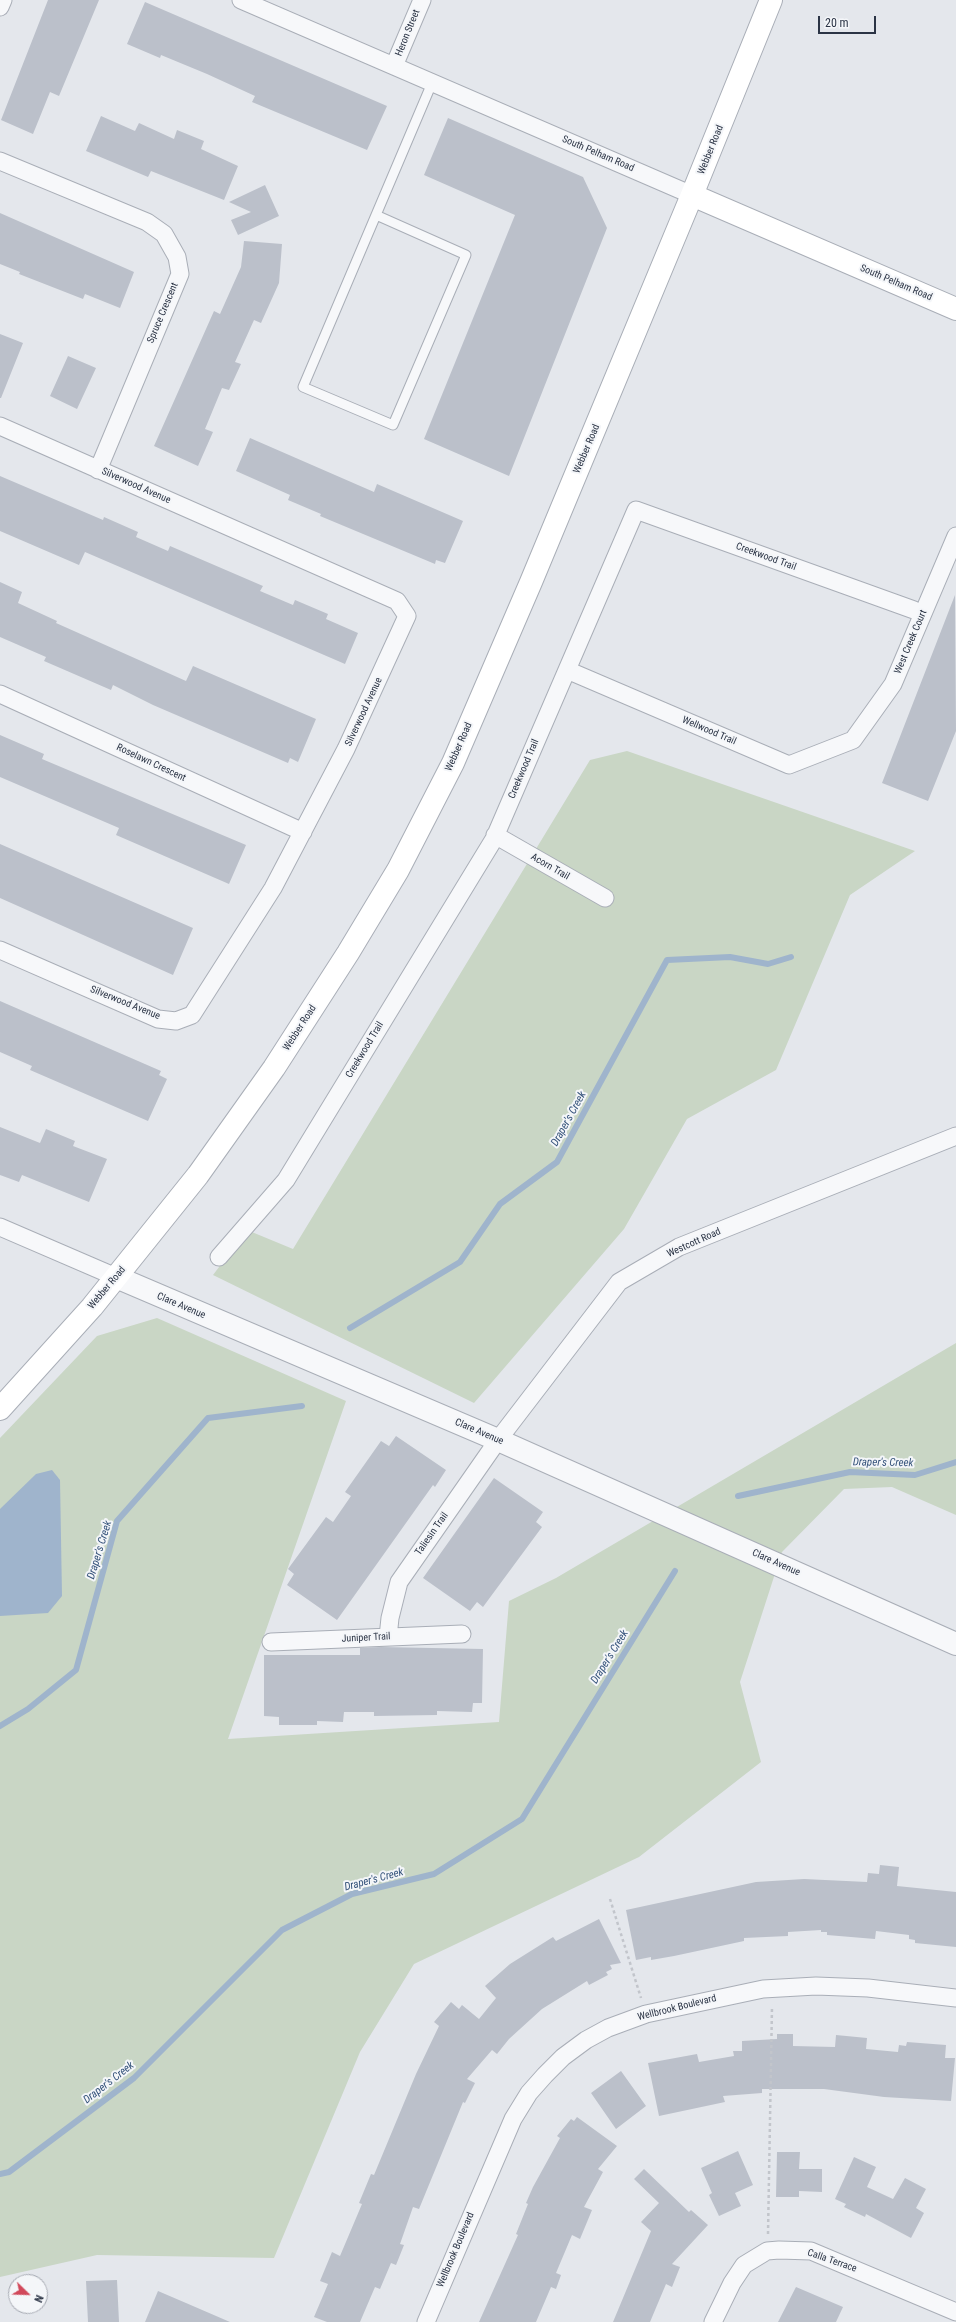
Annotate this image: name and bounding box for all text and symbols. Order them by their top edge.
street label: Heron Street [393,8,423,58]
scale bar [820,8,878,34]
text: 20 m [825,16,849,30]
street label: Webber Road [696,124,726,176]
street label: South Pelham Road [560,133,636,175]
street label: South Pelham Road [858,262,934,304]
street label: Spruce Crescent [145,281,181,345]
street label: Webber Road [571,423,603,475]
street label: Silverwood Avenue [100,465,172,507]
street label: Creekwood Trail [734,541,798,573]
street label: West Creek Court [892,608,930,676]
street label: Silverwood Avenue [343,676,385,748]
street label: Wellwood Trail [680,714,738,748]
street label: Webber Road [443,721,475,773]
street label: Creekwood Trail [506,737,542,801]
street label: Roselawn Crescent [114,742,188,784]
street label: Acorn Trail [529,851,571,883]
street label: Silverwood Avenue [88,984,162,1022]
street label: Webber Road [281,1003,319,1053]
street label: Creekwood Trail [344,1020,386,1080]
water label: Draper's Creek [549,1089,589,1149]
street label: Westcott Road [665,1226,723,1260]
street label: Webber Road [86,1264,128,1312]
street label: Clare Avenue [155,1290,207,1322]
street label: Clare Avenue [453,1416,505,1448]
water label: Draper's Creek [853,1456,913,1470]
street label: Taliesin Trail [413,1510,451,1558]
water label: Draper's Creek [85,1519,115,1581]
street label: Clare Avenue [750,1547,802,1579]
water label: Draper's Creek [588,1628,632,1686]
street label: Juniper Trail [341,1631,391,1645]
water label: Draper's Creek [343,1866,405,1894]
street label: Wellbrook Boulevard [636,1992,718,2024]
water label: Draper's Creek [81,2059,137,2107]
street label: Wellbrook Boulevard [435,2211,477,2289]
street label: Calla Terrace [806,2247,858,2275]
north arrow [8,2274,48,2314]
text: N [31,2293,46,2304]

